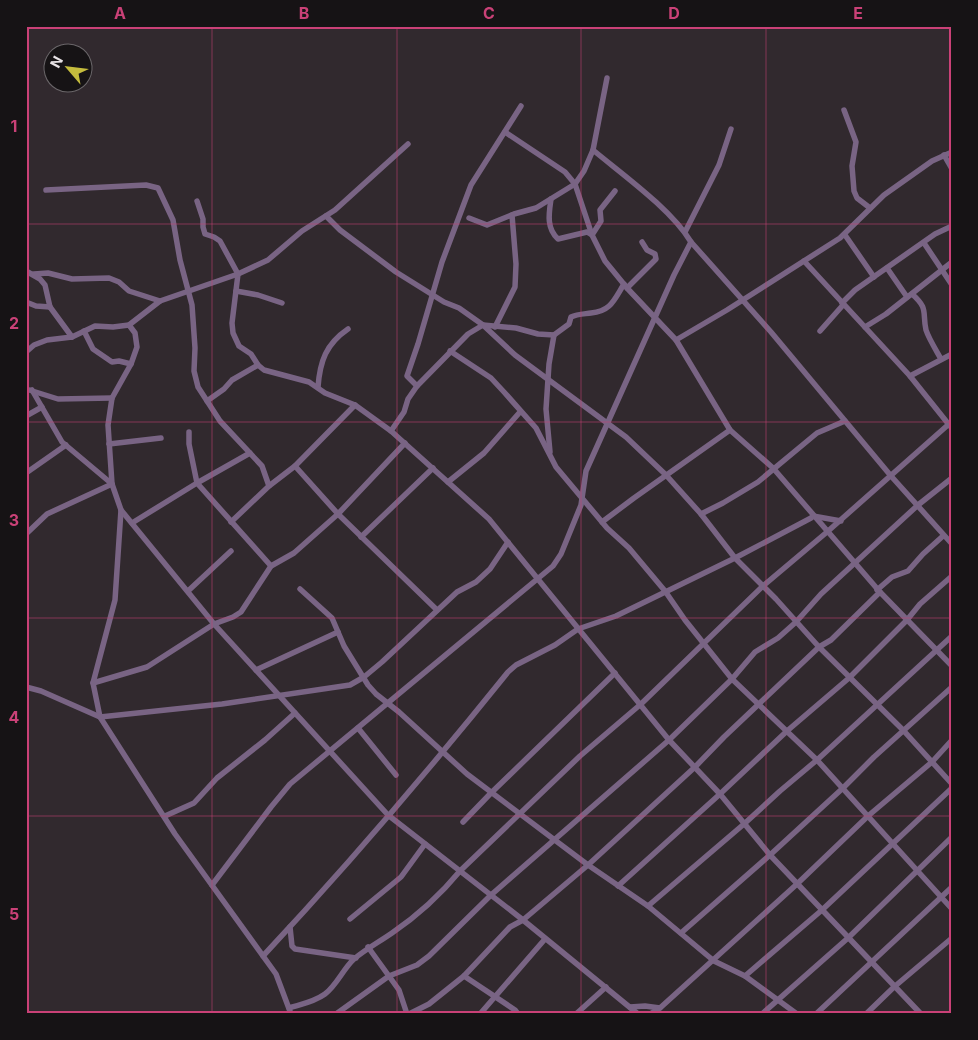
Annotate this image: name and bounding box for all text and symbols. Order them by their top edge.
text: A [114,3,126,23]
text: B [299,3,309,23]
text: C [483,3,495,23]
text: D [668,3,680,23]
text: E [853,3,863,23]
north arrow [42,42,92,92]
text: N [46,53,66,70]
text: 1 [11,116,17,136]
text: 2 [9,313,19,333]
text: 3 [9,510,19,530]
text: 4 [9,707,20,727]
text: 5 [9,904,19,924]

